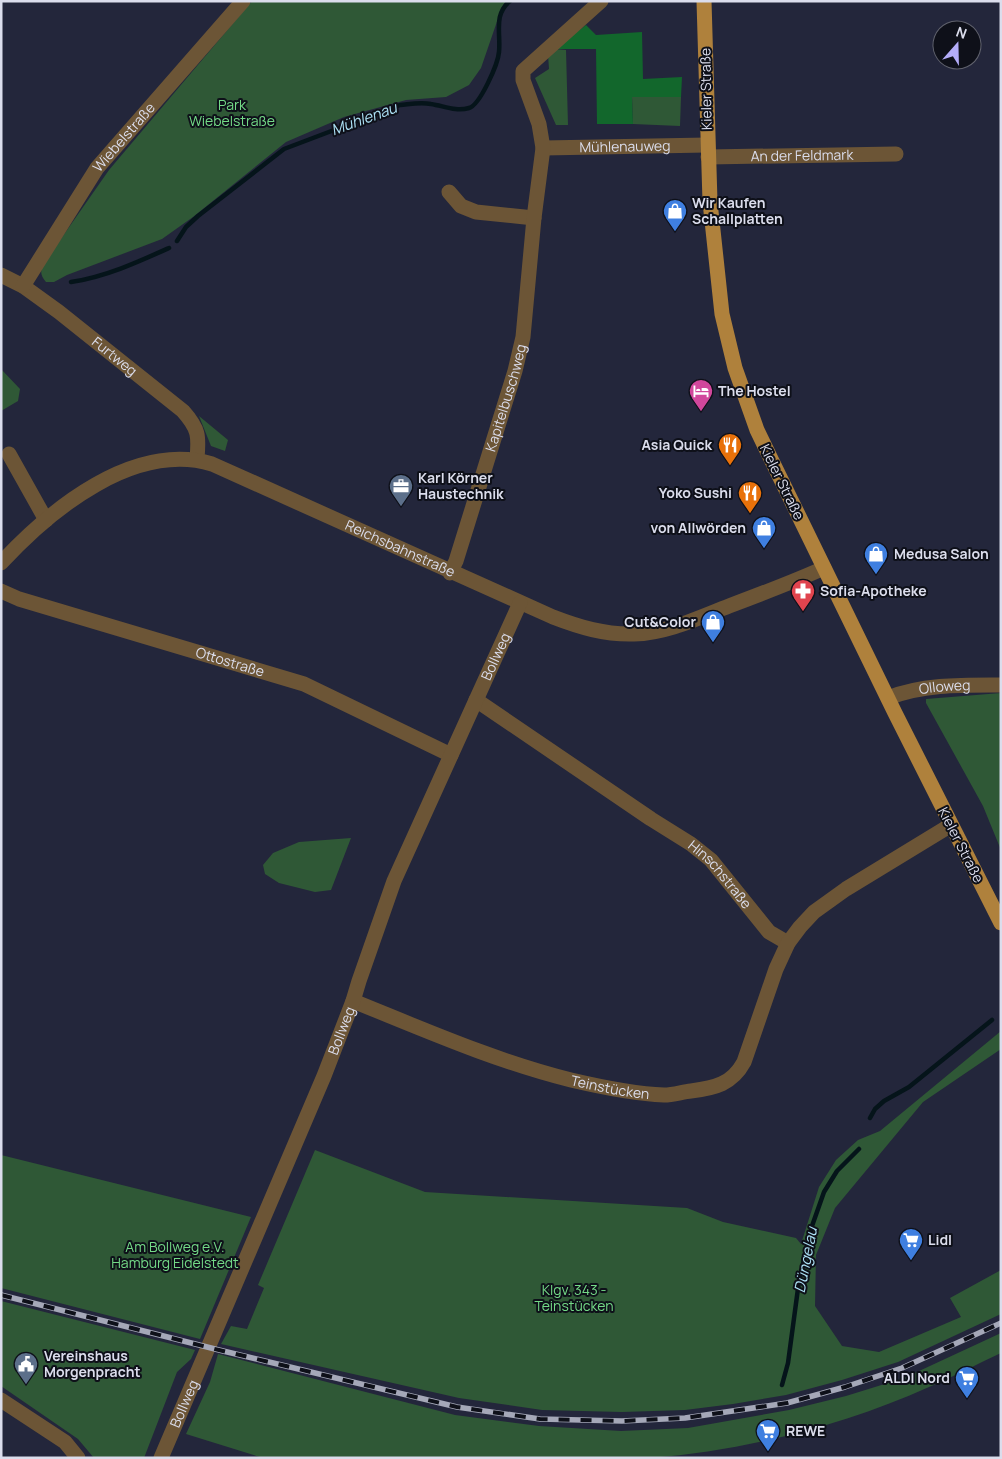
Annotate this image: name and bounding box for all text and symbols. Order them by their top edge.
north arrow [932,20,982,70]
text: N [954,22,970,43]
street label: Kieler Straße [695,48,716,130]
park label: Park Wiebelstraße [189,95,275,130]
water label: Mühlenau [328,97,401,140]
street label: Wiebelstraße [88,98,159,176]
street label: Mühlenauweg [579,136,671,156]
street label: An der Feldmark [751,145,854,165]
place label: Wir Kaufen Schallplatten [692,193,783,228]
shop icon: Wir Kaufen Schallplatten [662,198,688,232]
street label: Furtweg [88,332,141,380]
street label: Kapitelbuschweg [481,342,530,454]
hotel icon: The Hostel [688,378,714,412]
place label: The Hostel [718,381,791,400]
restaurant icon: Asia Quick [717,432,743,466]
place label: Asia Quick [641,435,712,454]
street label: Kieler Straße [756,441,809,523]
place label: Karl Körner Haustechnik [418,468,504,503]
office icon: Karl Körner Haustechnik [388,473,414,507]
restaurant icon: Yoko Sushi [737,480,763,514]
place label: Yoko Sushi [659,483,732,502]
street label: Reichsbahnstraße [342,515,458,581]
shop icon: von Allwörden [751,515,777,549]
place label: von Allwörden [650,518,746,537]
shop icon: Medusa Salon [863,541,889,575]
place label: Medusa Salon [894,544,989,563]
pharmacy icon: Sofia-Apotheke [790,578,816,612]
place label: Sofia-Apotheke [820,581,927,600]
shop icon: Cut&Color [700,609,726,643]
place label: Cut&Color [624,612,696,631]
street label: Bollweg [476,629,514,683]
street label: Ottostraße [194,642,267,681]
street label: Olloweg [917,675,971,698]
street label: Kieler Straße [934,804,989,886]
street label: Hinschstraße [684,835,756,912]
street label: Bollweg [323,1003,359,1057]
street label: Teinstücken [569,1070,650,1103]
water label: Düngelau [789,1224,822,1294]
supermarket icon: Lidl [898,1227,924,1261]
place label: Lidl [928,1230,952,1249]
park label: Am Bollweg e.V. Hamburg Eidelstedt [111,1237,239,1272]
park label: Klgv. 343 - Teinstücken [534,1280,614,1315]
place label: Vereinshaus Morgenpracht [44,1346,141,1381]
public building icon: Vereinshaus Morgenpracht [13,1351,39,1385]
supermarket icon: ALDI Nord [954,1365,980,1399]
place label: ALDI Nord [884,1368,950,1387]
street label: Bollweg [165,1377,202,1430]
supermarket icon: REWE [755,1418,781,1452]
place label: REWE [786,1421,825,1440]

